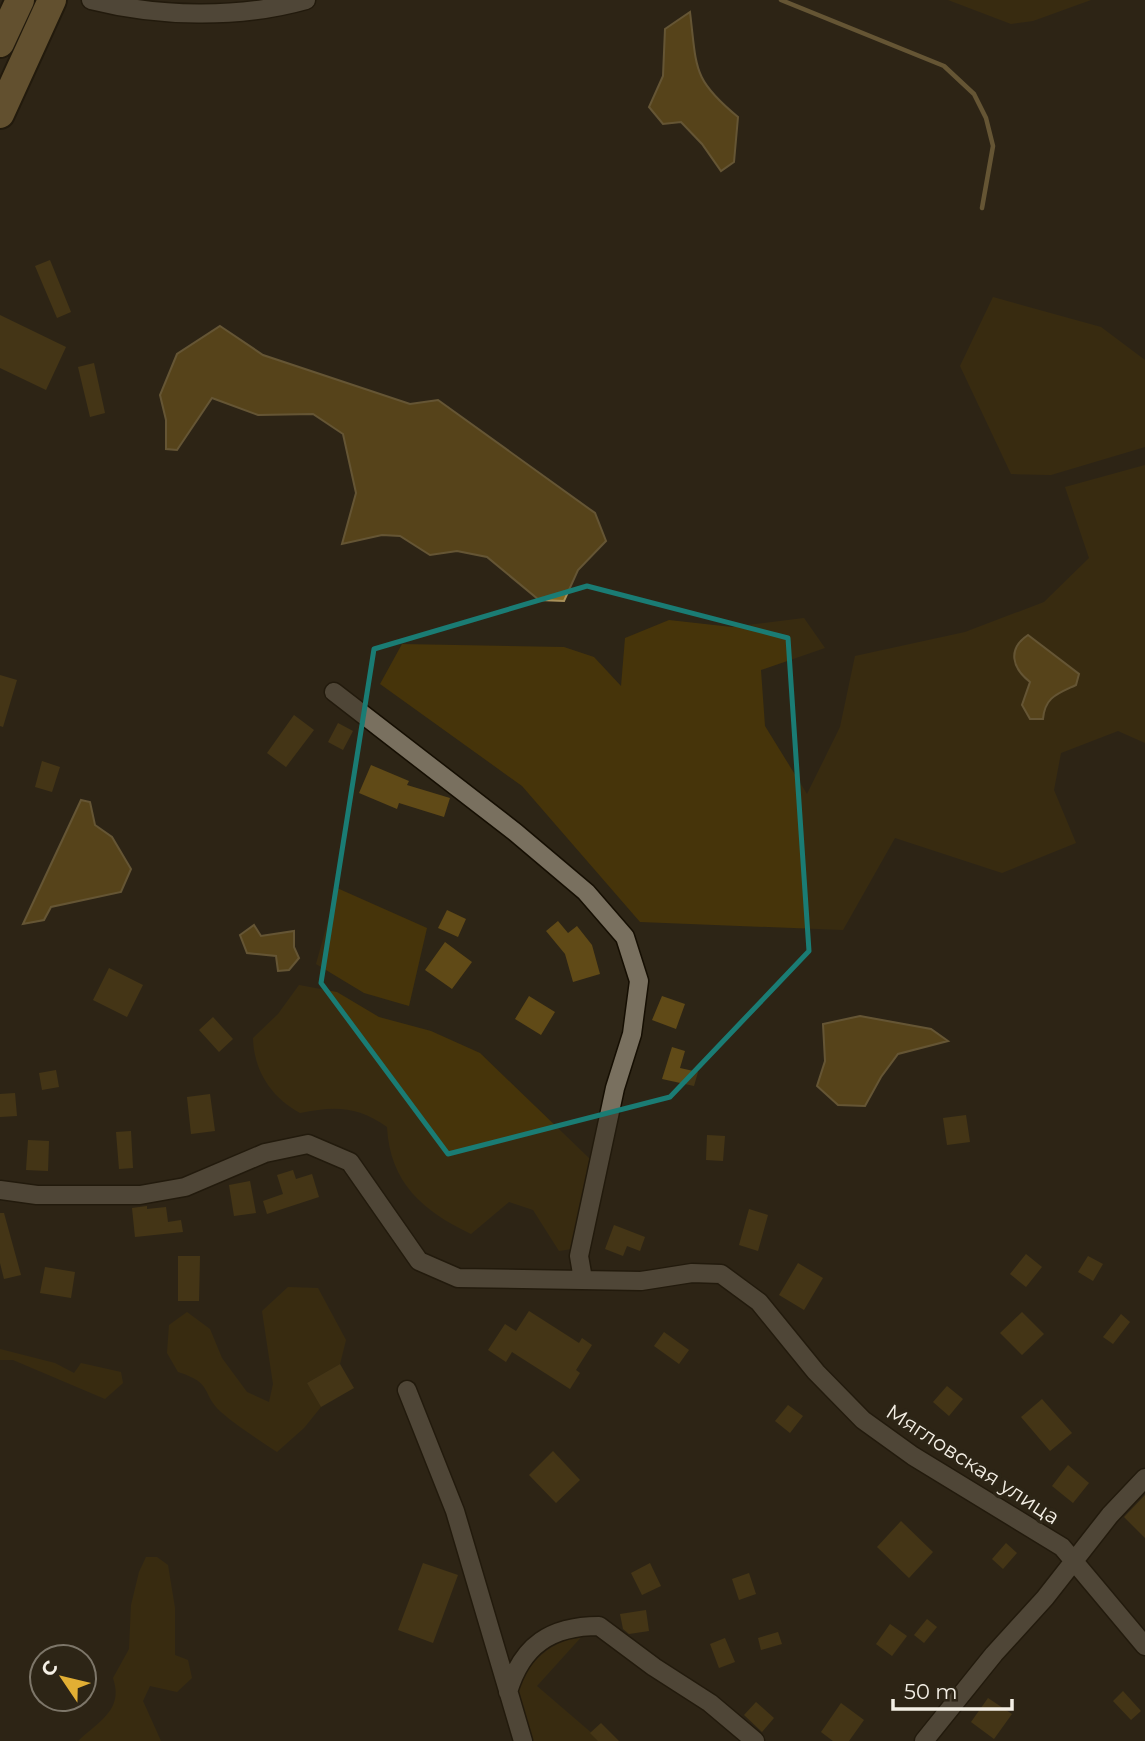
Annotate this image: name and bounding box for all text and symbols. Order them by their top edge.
street label: Мягловская улица [882,1399,1064,1529]
north arrow [28,1643,98,1713]
text: С [36,1656,63,1681]
scale bar [893,1668,1012,1712]
text: 50 m [904,1679,958,1704]

